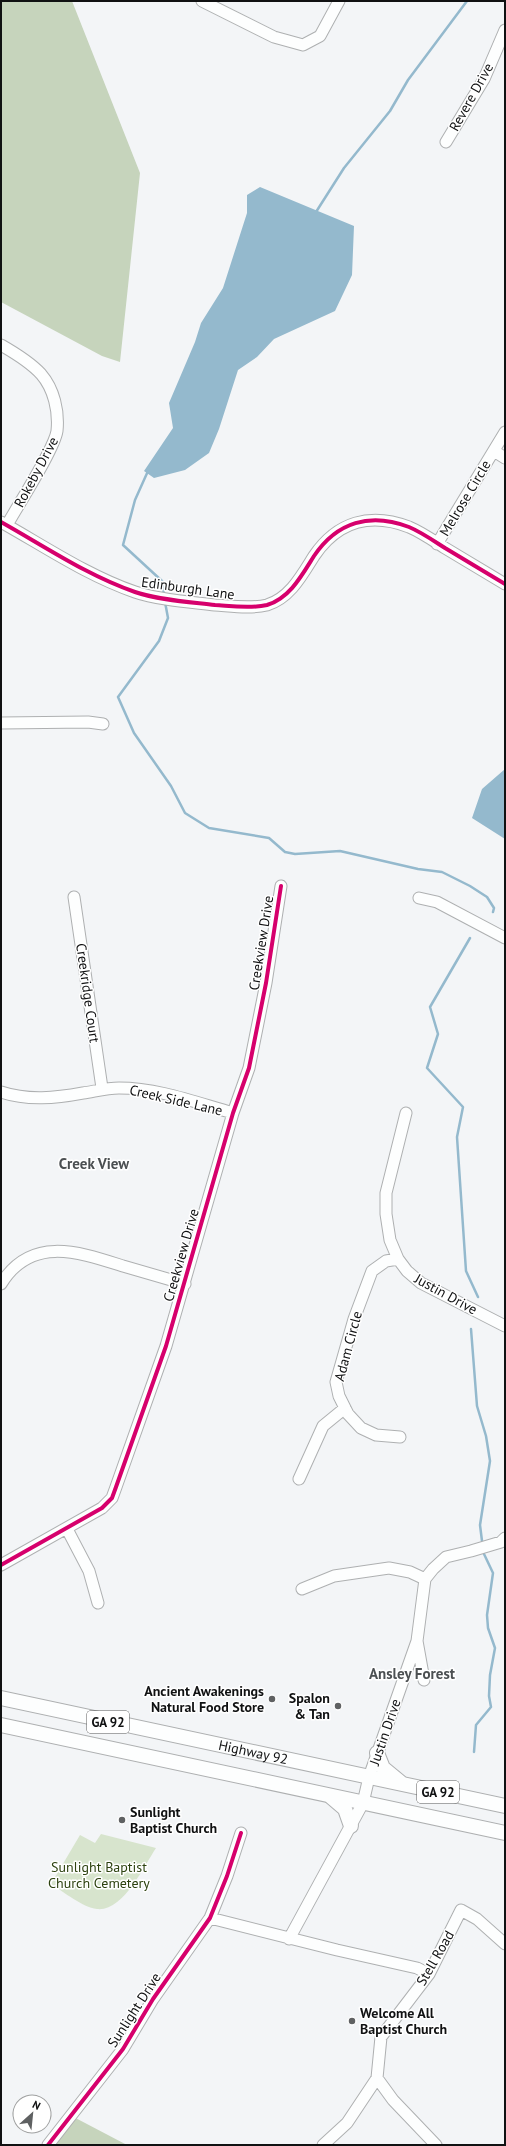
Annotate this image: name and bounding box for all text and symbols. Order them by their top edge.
street label: Revere Drive [445,60,497,134]
street label: Rokeby Drive [10,434,62,510]
street label: Melrose Circle [435,457,495,539]
street label: Edinburgh Lane [140,573,236,603]
street label: Creekview Drive [245,894,277,992]
street label: Creekridge Court [72,942,104,1044]
street label: Creek Side Lane [128,1081,224,1119]
district label: Creek View [59,1154,129,1173]
street label: Creekview Drive [159,1207,203,1303]
street label: Justin Drive [411,1269,480,1319]
street label: Adam Circle [330,1309,366,1383]
district label: Ansley Forest [369,1664,456,1683]
place label: Ancient Awakenings Natural Food Store [144,1682,264,1716]
place label: Spalon & Tan [289,1689,330,1723]
marker: Ancient Awakenings Natural Food Store [267,1694,277,1704]
street label: Justin Drive [365,1697,405,1768]
marker: Spalon & Tan [333,1701,343,1711]
road number: GA 92 [87,1711,129,1733]
street label: Highway 92 [217,1736,290,1768]
road number: GA 92 [417,1781,459,1803]
place label: Sunlight Baptist Church [130,1803,217,1837]
marker: Sunlight Baptist Church [117,1815,127,1825]
park label: Sunlight Baptist Church Cemetery [48,1858,150,1892]
street label: Stell Road [412,1927,458,1989]
street label: Sunlight Drive [103,1969,165,2051]
place label: Welcome All Baptist Church [360,2004,447,2038]
marker: Welcome All Baptist Church [347,2016,357,2026]
north arrow [12,2094,52,2134]
text: N [30,2097,43,2113]

